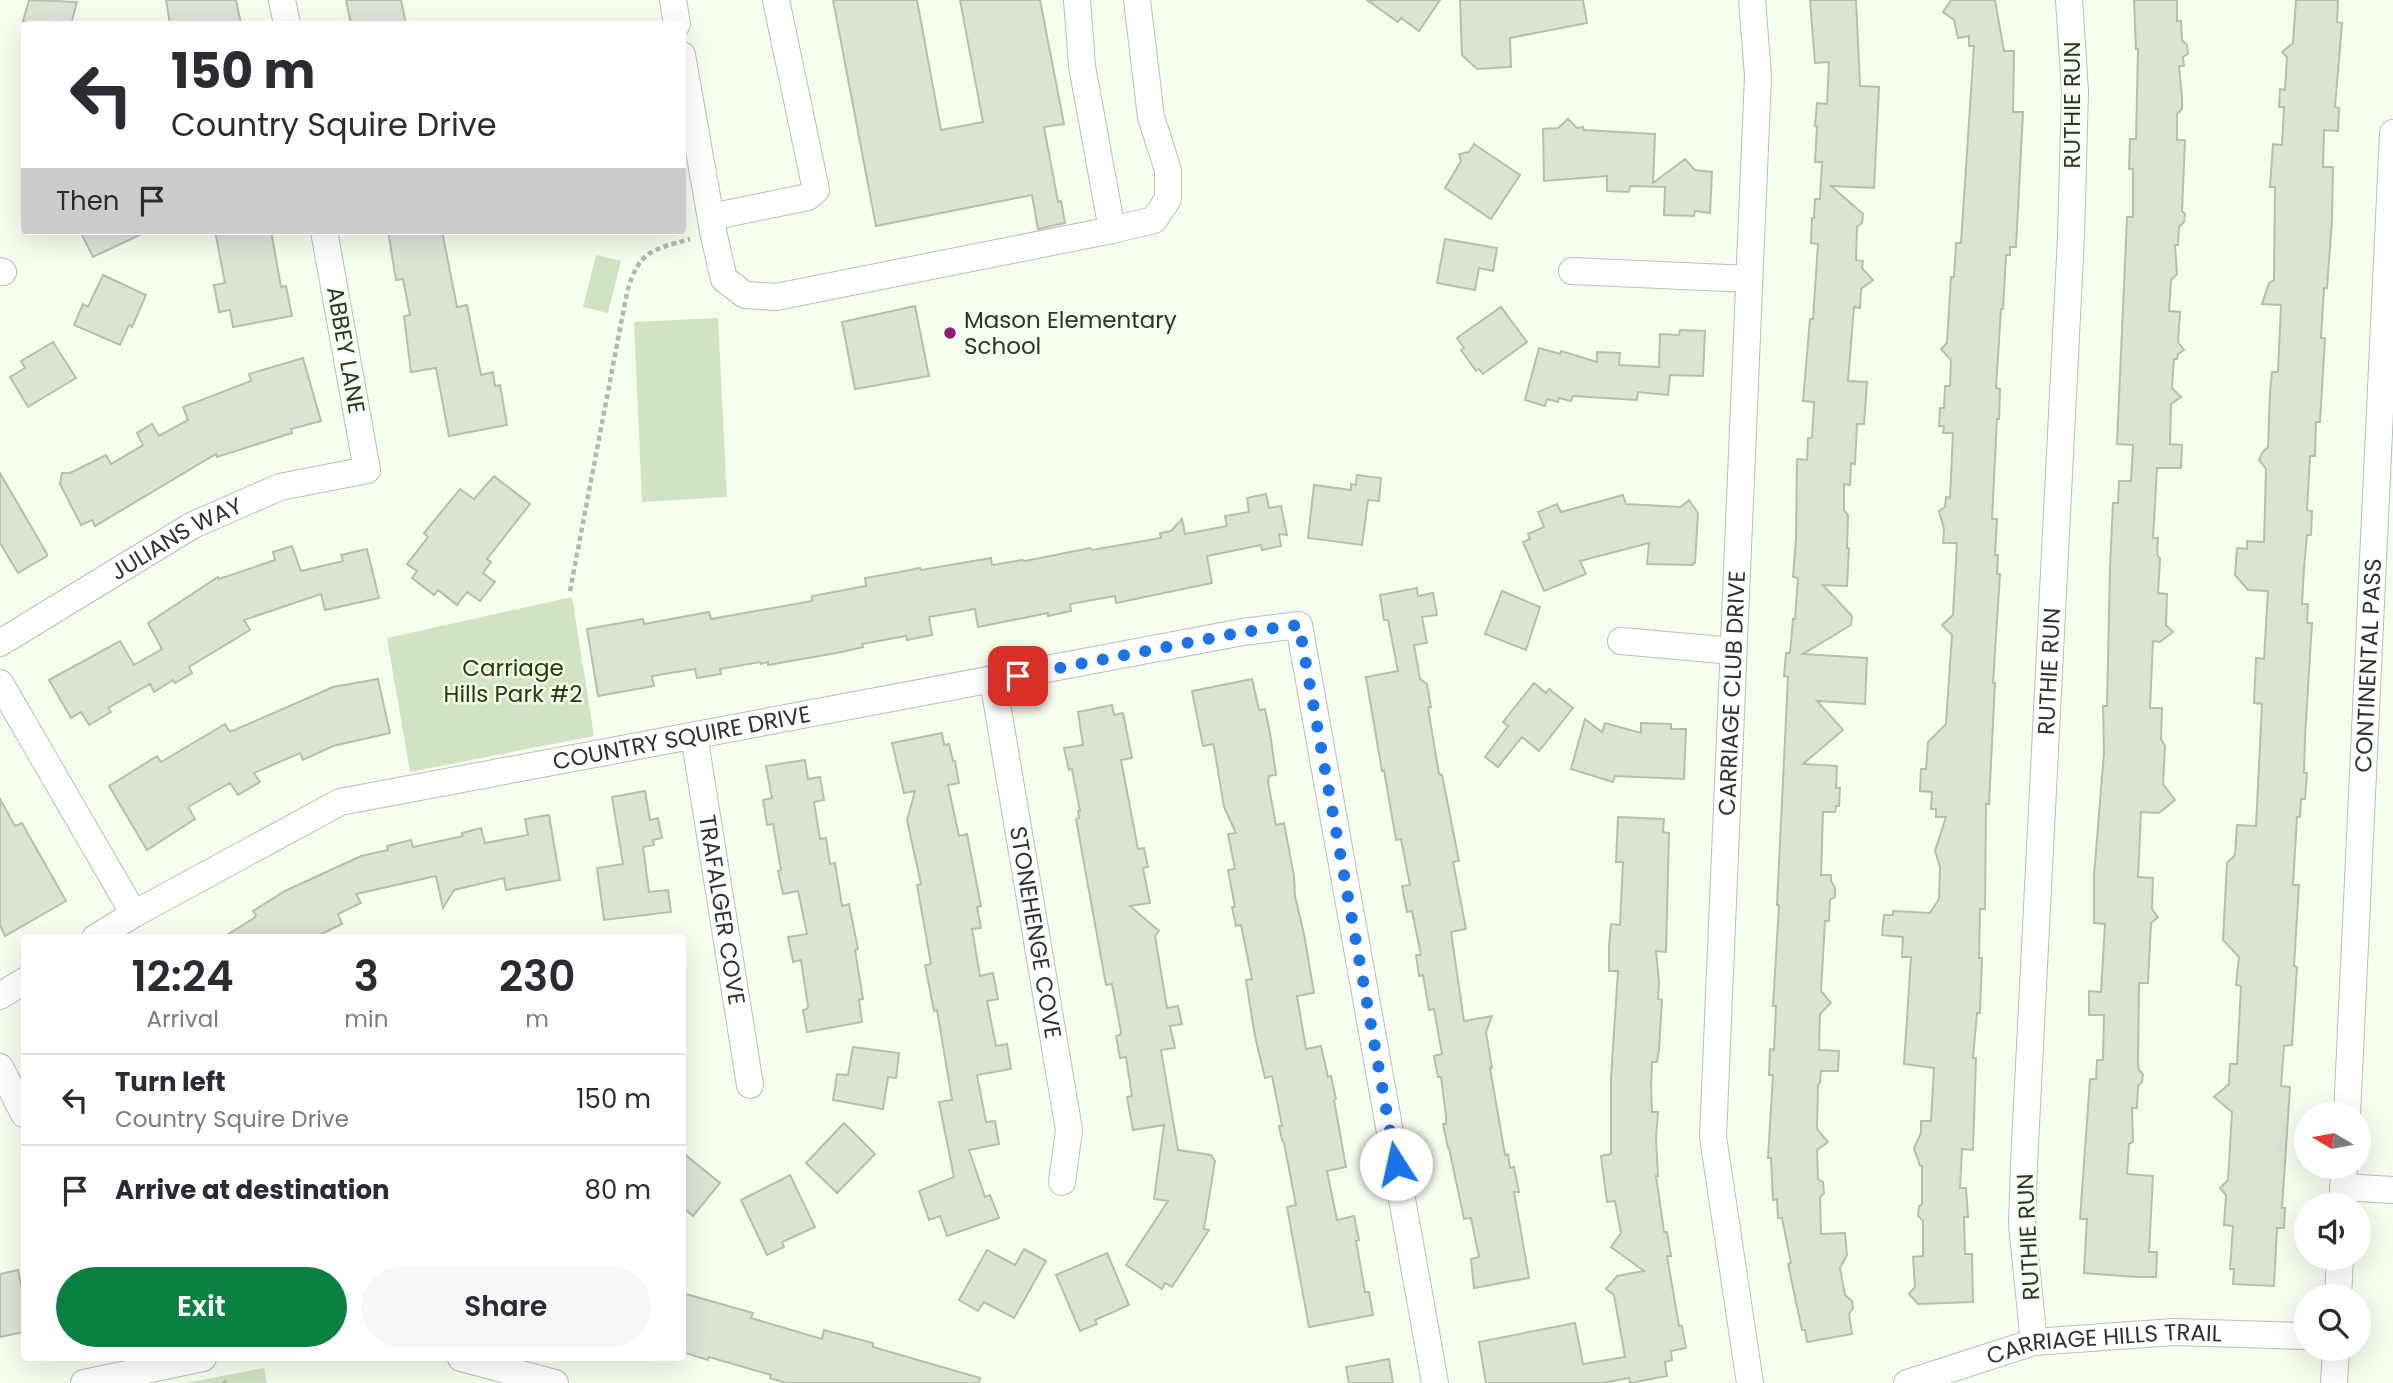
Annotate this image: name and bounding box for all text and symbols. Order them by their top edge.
text: 150 m [171,37,316,105]
street label: RUTHIE RUN [2056,41,2088,169]
icon: left [56,49,147,140]
text: Country Squire Drive [171,102,497,147]
icon: arrive [133,182,171,220]
text: Then [56,183,119,219]
street label: ABBEY LANE [319,284,373,416]
place label: Mason Elementary School [964,304,1177,362]
marker: Mason Elementary School [942,325,958,341]
street label: JULIANS WAY [104,490,247,588]
street label: CONTINENTAL PASS [2347,558,2389,773]
street label: CARRIAGE CLUB DRIVE [1711,570,1753,816]
street label: RUTHIE RUN [2030,607,2068,736]
pin [988,646,1048,706]
park label: Carriage Hills Park #2 [443,652,583,710]
icon: arrive [999,657,1037,695]
street label: COUNTRY SQUIRE DRIVE [550,698,813,778]
street label: TRAFALGER COVE [691,812,753,1007]
street label: STONEHENGE COVE [1002,824,1069,1041]
text: 12:24 [132,947,234,1006]
text: 3 [354,947,379,1006]
text: 230 [499,947,575,1006]
text: Arrival [146,1003,219,1035]
text: min [344,1003,388,1035]
text: m [525,1003,549,1035]
text: Turn left [115,1064,226,1100]
icon: left [56,1081,94,1119]
text: 150 m [576,1081,651,1117]
north arrow [2294,1102,2371,1180]
map controls [2294,1102,2371,1361]
text: Country Squire Drive [115,1103,349,1135]
position arrow [1359,1127,1433,1201]
icon: arrive [56,1172,94,1210]
text: Arrive at destination [115,1172,390,1208]
text: 80 m [585,1172,651,1208]
street label: RUTHIE RUN [2009,1173,2047,1301]
button: sound [2294,1193,2371,1270]
button: Exit [56,1267,347,1347]
button: Share [361,1267,651,1347]
button: search [2294,1284,2371,1361]
street label: CARRIAGE HILLS TRAIL [1982,1316,2222,1372]

